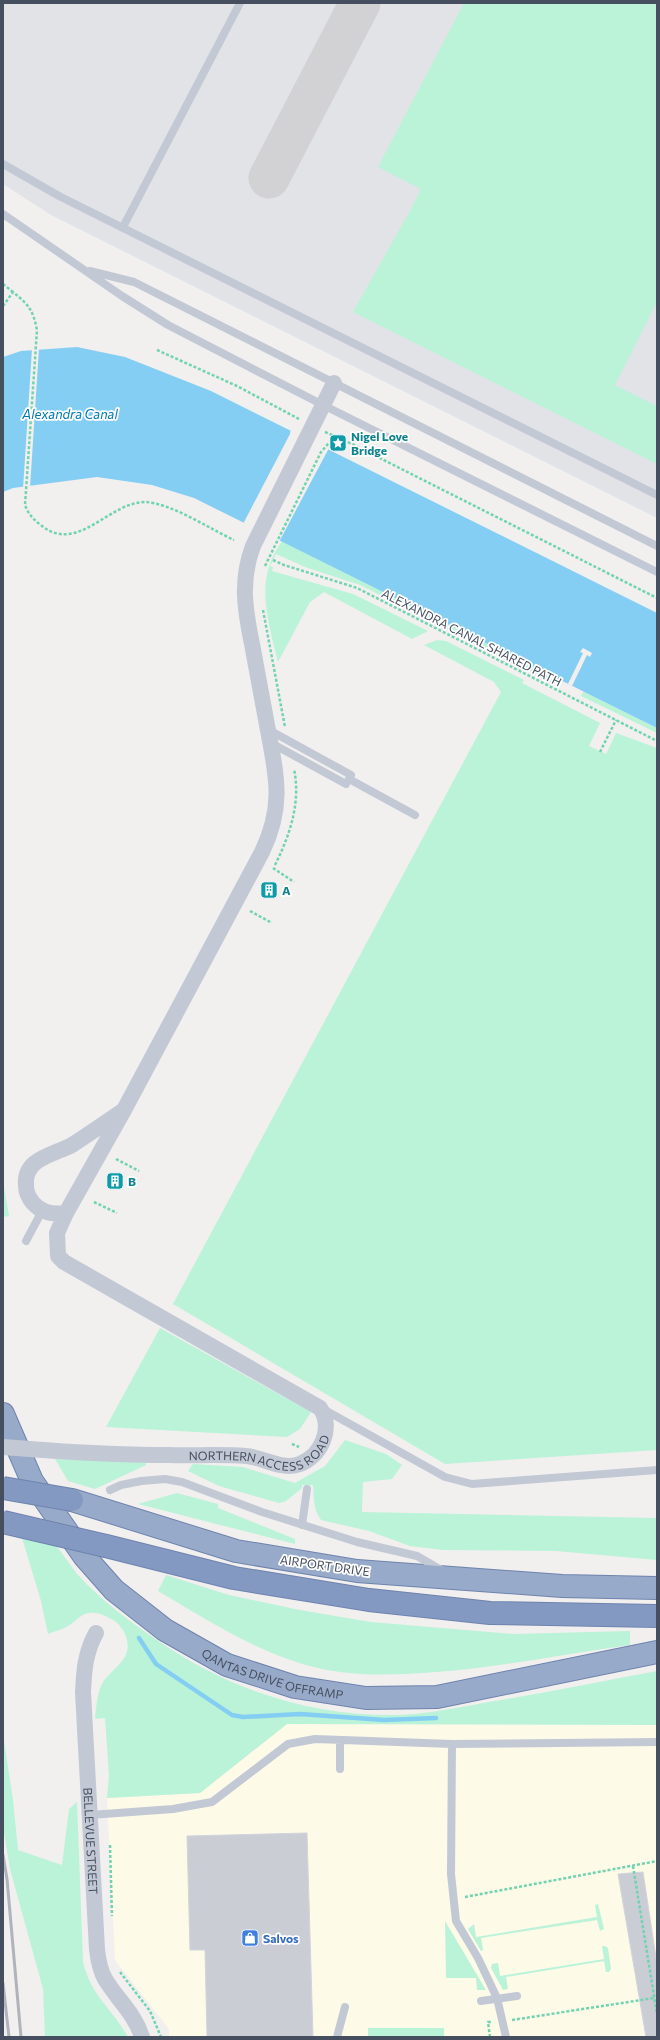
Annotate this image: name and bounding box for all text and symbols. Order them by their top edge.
water label: Alexandra Canal [21,406,118,422]
place label: Nigel Love Bridge [351,429,408,457]
place icon: Nigel Love Bridge [328,433,348,453]
street label: ALEXANDRA CANAL SHARED PATH [380,585,564,689]
building icon: A [259,880,279,900]
place label: A [282,883,291,897]
building icon: B [105,1171,125,1191]
place label: B [128,1174,136,1188]
street label: NORTHERN ACCESS ROAD [189,1433,332,1473]
street label: AIRPORT DRIVE [279,1552,371,1578]
street label: QANTAS DRIVE OFFRAMP [200,1645,345,1701]
street label: BELLEVUE STREET [81,1787,101,1895]
shop icon: Salvos [240,1928,260,1948]
place label: Salvos [263,1931,299,1945]

